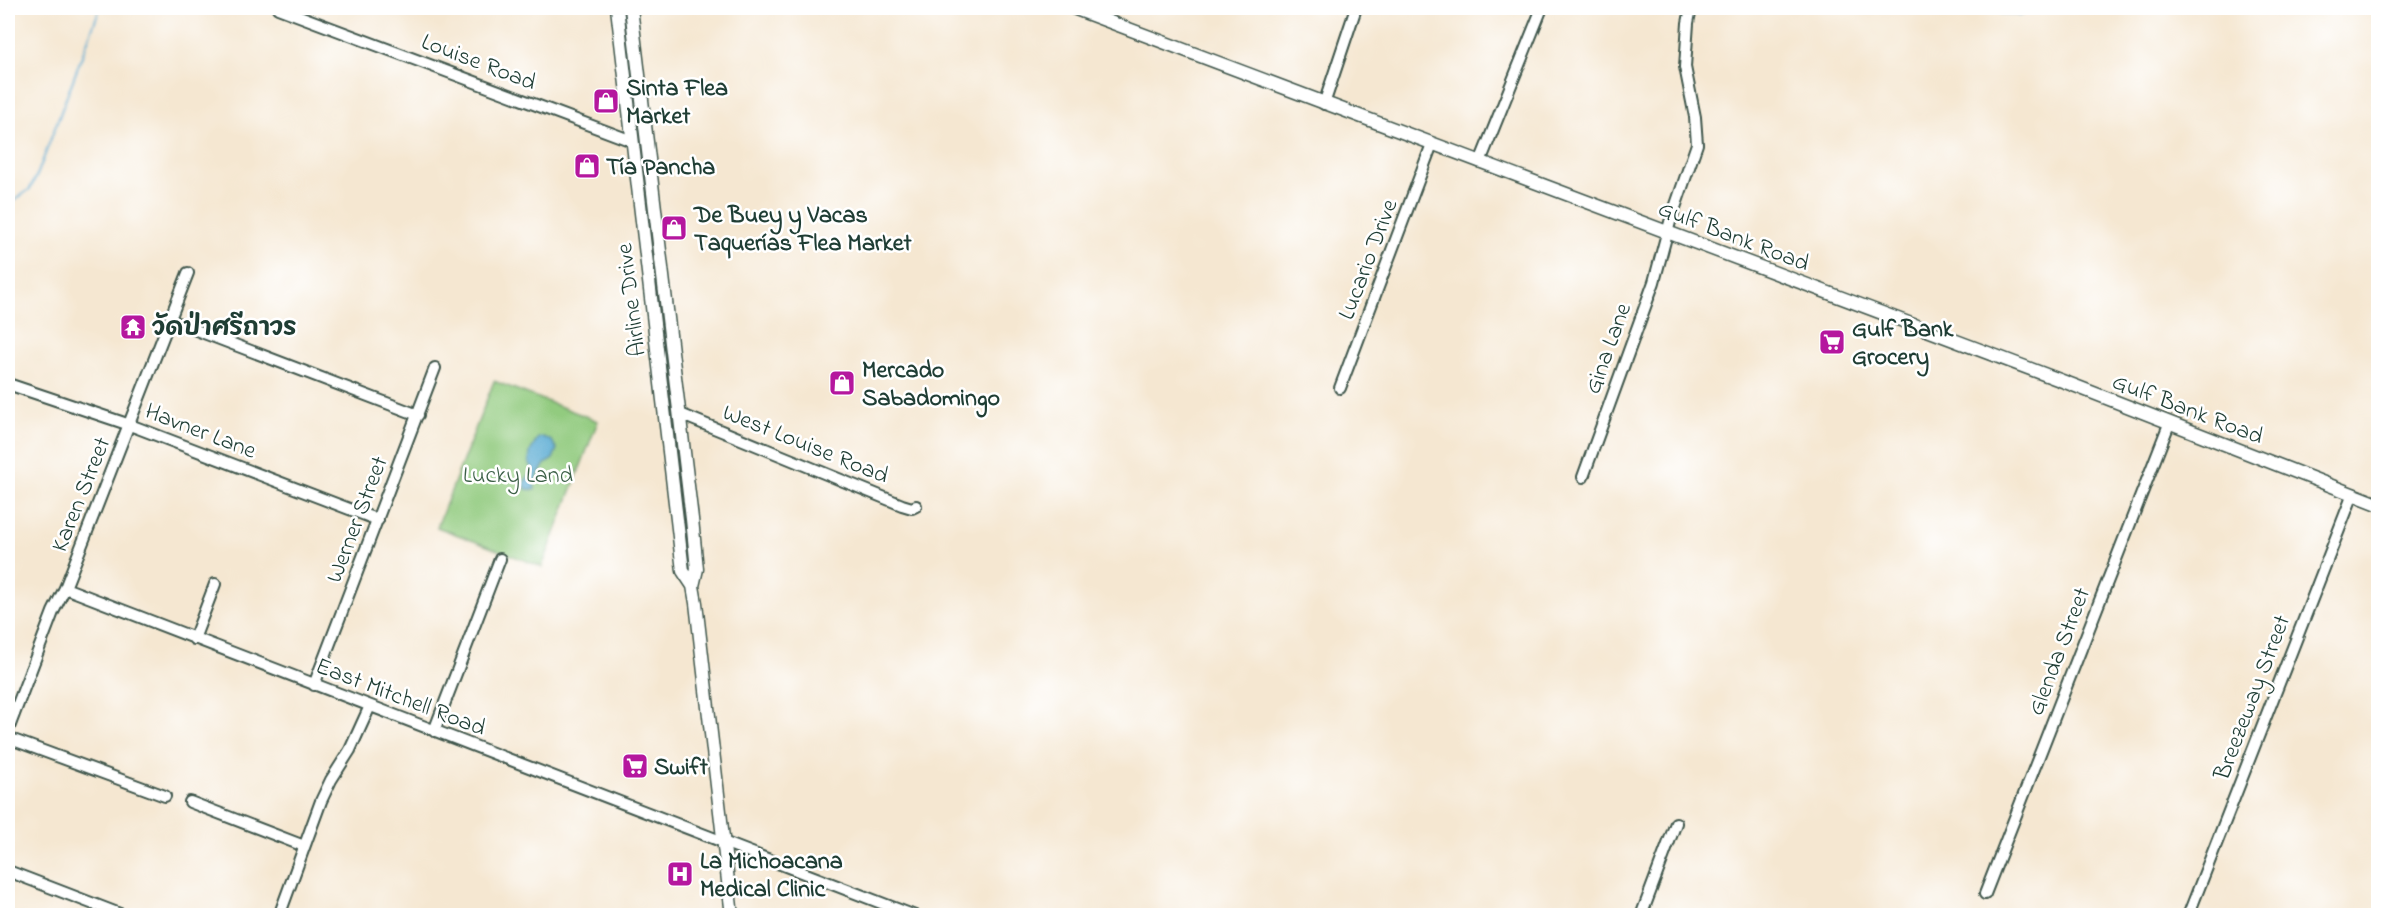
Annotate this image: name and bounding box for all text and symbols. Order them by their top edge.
street label: Louise Road [416,25,541,101]
place label: Sinta Flea Market [626,72,728,135]
shop icon: Sinta Flea Market [591,86,621,116]
shop icon: Tía Pancha [572,151,602,181]
place label: Tía Pancha [606,151,715,186]
street label: Gulf Bank Road [1652,192,1814,282]
street label: Lucario Drive [1330,194,1408,325]
place label: De Buey y Vacas Taquerías Flea Market [693,199,913,262]
shop icon: De Buey y Vacas Taquerías Flea Market [659,213,689,243]
street label: Airline Drive [608,241,657,358]
street label: Gina Lane [1577,298,1642,399]
place label: วัดป่าศรีถาวร [152,310,297,347]
temple icon: วัดป่าศรีถาวร [118,312,148,342]
place label: Gulf Bank Grocery [1852,313,1954,377]
supermarket icon: Gulf Bank Grocery [1817,327,1847,357]
place label: Mercado Sabadomingo [862,354,1000,418]
street label: Gulf Bank Road [2106,365,2268,455]
shop icon: Mercado Sabadomingo [827,368,857,398]
street label: Havner Lane [139,395,261,470]
street label: West Louise Road [717,396,894,495]
street label: Karen Street [43,432,121,558]
street label: Werner Street [318,451,399,588]
park label: Lucky Land [463,459,574,495]
street label: Glenda Street [2020,583,2101,721]
street label: Breezeway Street [2205,610,2302,787]
street label: East Mitchell Road [310,650,491,747]
supermarket icon: Swift [620,751,650,781]
place label: Swift [654,751,709,786]
place label: La Michoacana Medical Clinic [700,845,843,908]
hospital icon: La Michoacana Medical Clinic [665,859,695,889]

